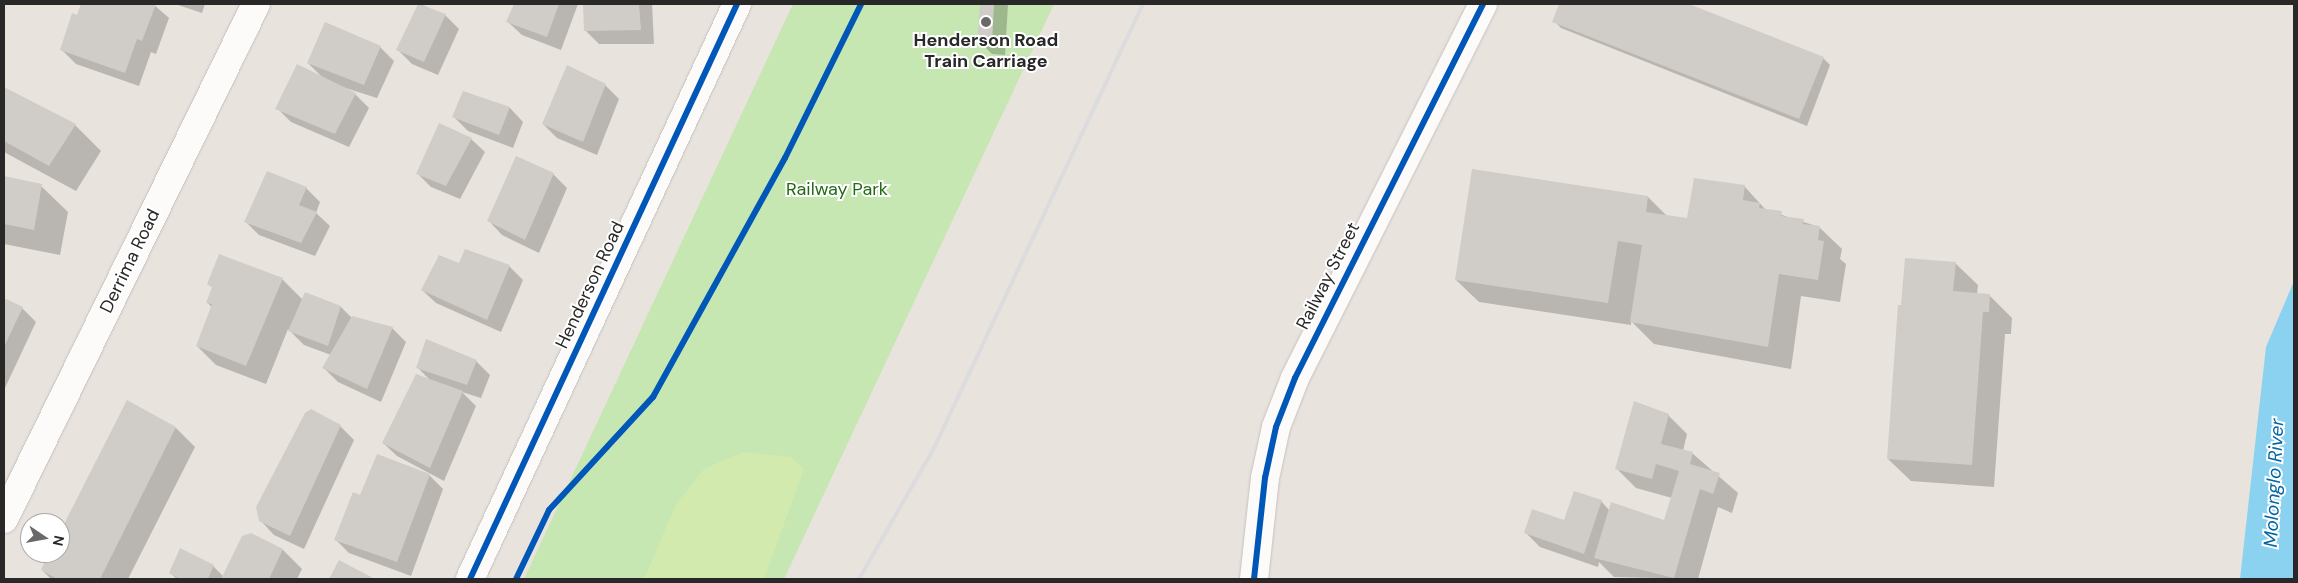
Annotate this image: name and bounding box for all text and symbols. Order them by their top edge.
marker: Henderson Road Train Carriage [980,16,992,28]
place label: Henderson Road Train Carriage [914,30,1058,72]
park label: Railway Park [786,178,888,200]
street label: Derrima Road [96,206,164,316]
street label: Henderson Road [551,218,629,352]
street label: Railway Street [1292,219,1364,333]
water label: Molonglo River [2259,418,2289,548]
north arrow [20,513,70,563]
text: N [49,534,69,548]

